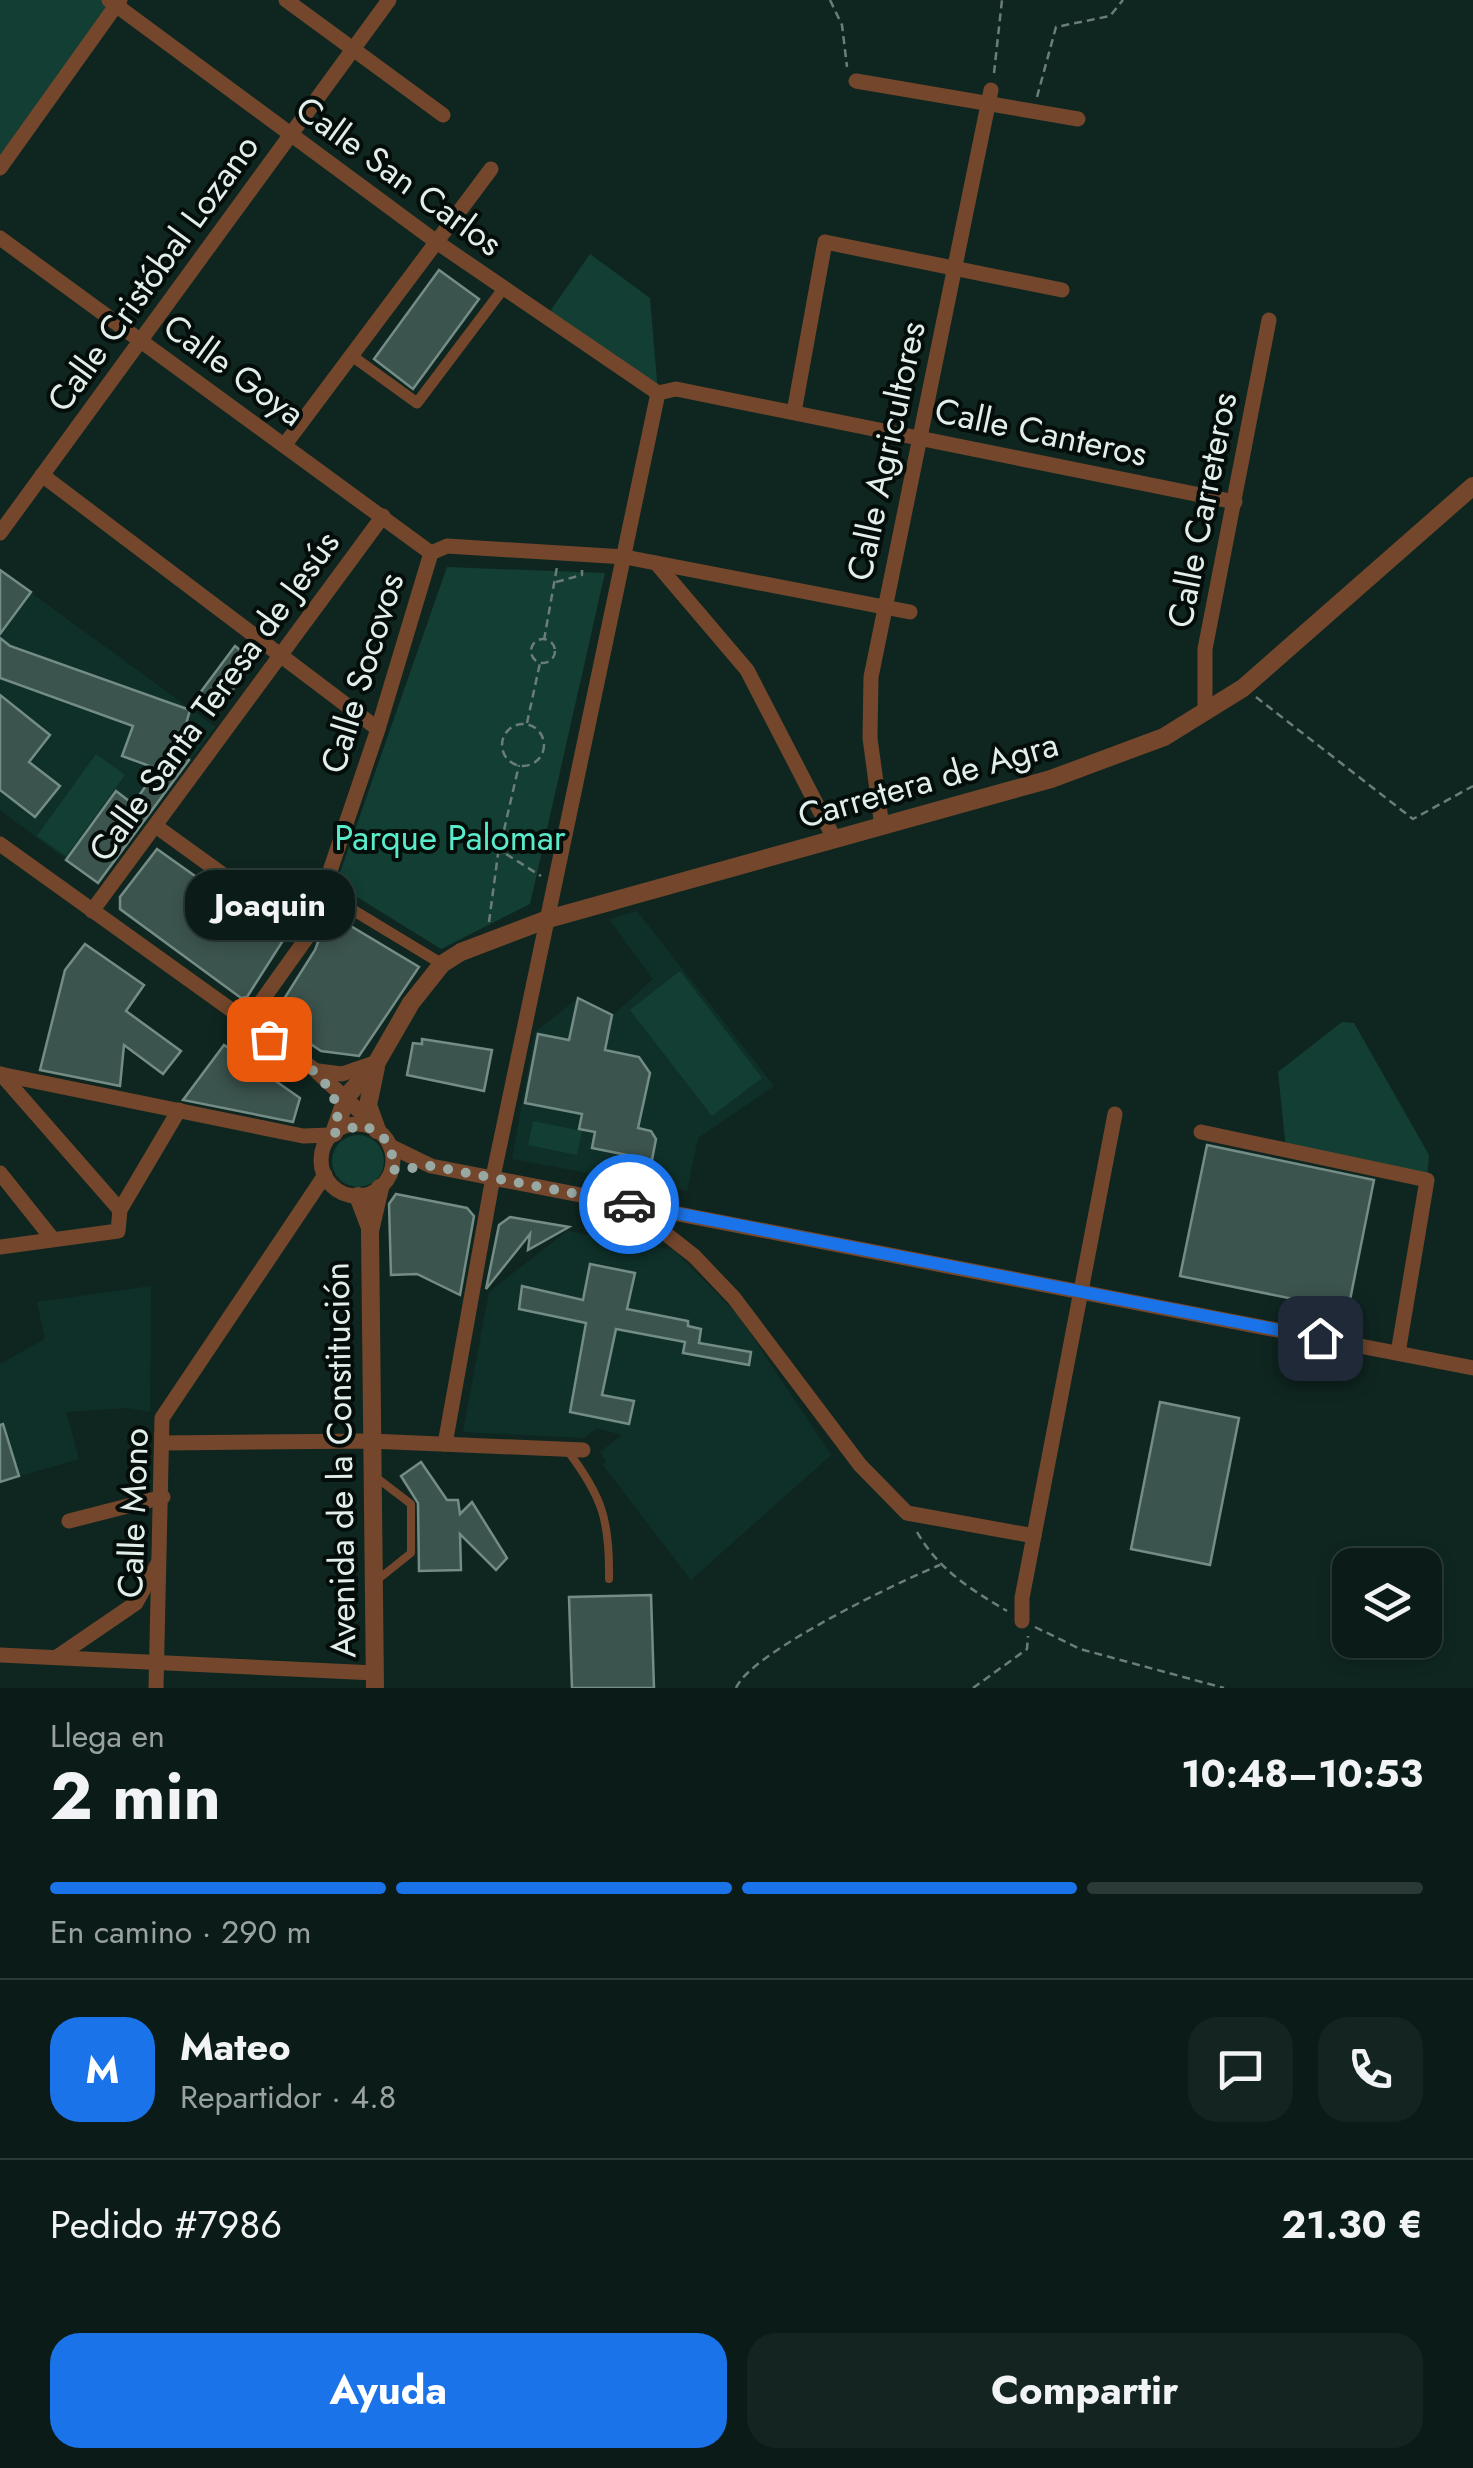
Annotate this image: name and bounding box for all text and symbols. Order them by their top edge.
street label: Calle San Carlos [285,84,513,268]
street label: Calle Cristóbal Lozano [35,124,271,422]
street label: Calle Goya [153,302,315,438]
street label: Calle Agricultores [834,317,938,585]
street label: Calle Canteros [930,385,1152,479]
street label: Calle Carreteros [1155,388,1249,632]
street label: Calle Santa Teresa de Jesús [77,520,351,872]
street label: Calle Socovos [308,567,416,779]
street label: Carretera de Agra [792,719,1064,841]
park label: Parque Palomar [334,813,566,863]
callout: Joaquin [184,869,354,939]
text: Joaquin [214,882,326,928]
pin [227,997,312,1082]
icon: bag [242,1012,297,1067]
courier [579,1154,679,1254]
icon: car [602,1177,657,1232]
street label: Avenida de la Constitución [312,1262,368,1658]
pin [1278,1296,1363,1381]
icon: home [1293,1311,1348,1366]
street label: Calle Mono [105,1427,161,1599]
map controls [1332,1548,1442,1658]
button: layers [1332,1548,1442,1658]
text: Llega en [50,1713,165,1759]
text: 10:48–10:53 [1181,1746,1423,1801]
text: 2 min [50,1749,221,1843]
text: En camino · 290 m [50,1909,311,1955]
button: chat [1188,2017,1293,2122]
button: phone [1318,2017,1423,2122]
text: Mateo [180,2019,291,2074]
text: M [86,2042,119,2097]
text: Repartidor · 4.8 [180,2074,396,2120]
text: Pedido #7986 [50,2197,282,2252]
text: 21.30 € [1281,2197,1423,2252]
button: Ayuda [50,2333,727,2448]
button: Compartir [747,2333,1423,2448]

